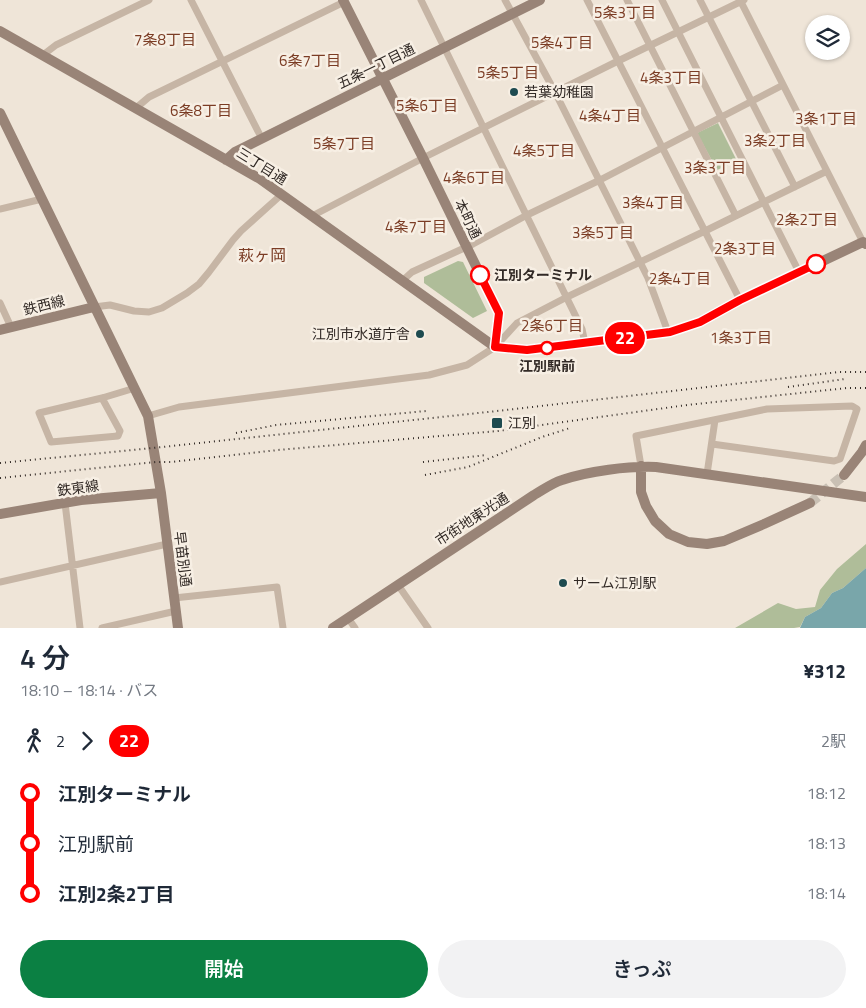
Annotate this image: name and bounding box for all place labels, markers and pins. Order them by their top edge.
place label: 若葉幼稚園 [524,81,594,102]
marker: 若葉幼稚園 [508,86,520,98]
unlabelled marker [806,254,826,274]
place label: 江別ターミナル [494,264,592,285]
marker: 江別ターミナル [470,265,490,285]
place label: 江別市水道庁舎 [312,323,410,344]
marker: 江別市水道庁舎 [414,328,426,340]
marker: 江別駅前 [540,341,554,355]
place label: 江別駅前 [519,355,575,376]
place label: 江別 [508,412,536,433]
marker: 江別 [490,416,504,430]
place label: サーム江別駅 [573,572,657,593]
marker: サーム江別駅 [557,577,569,589]

